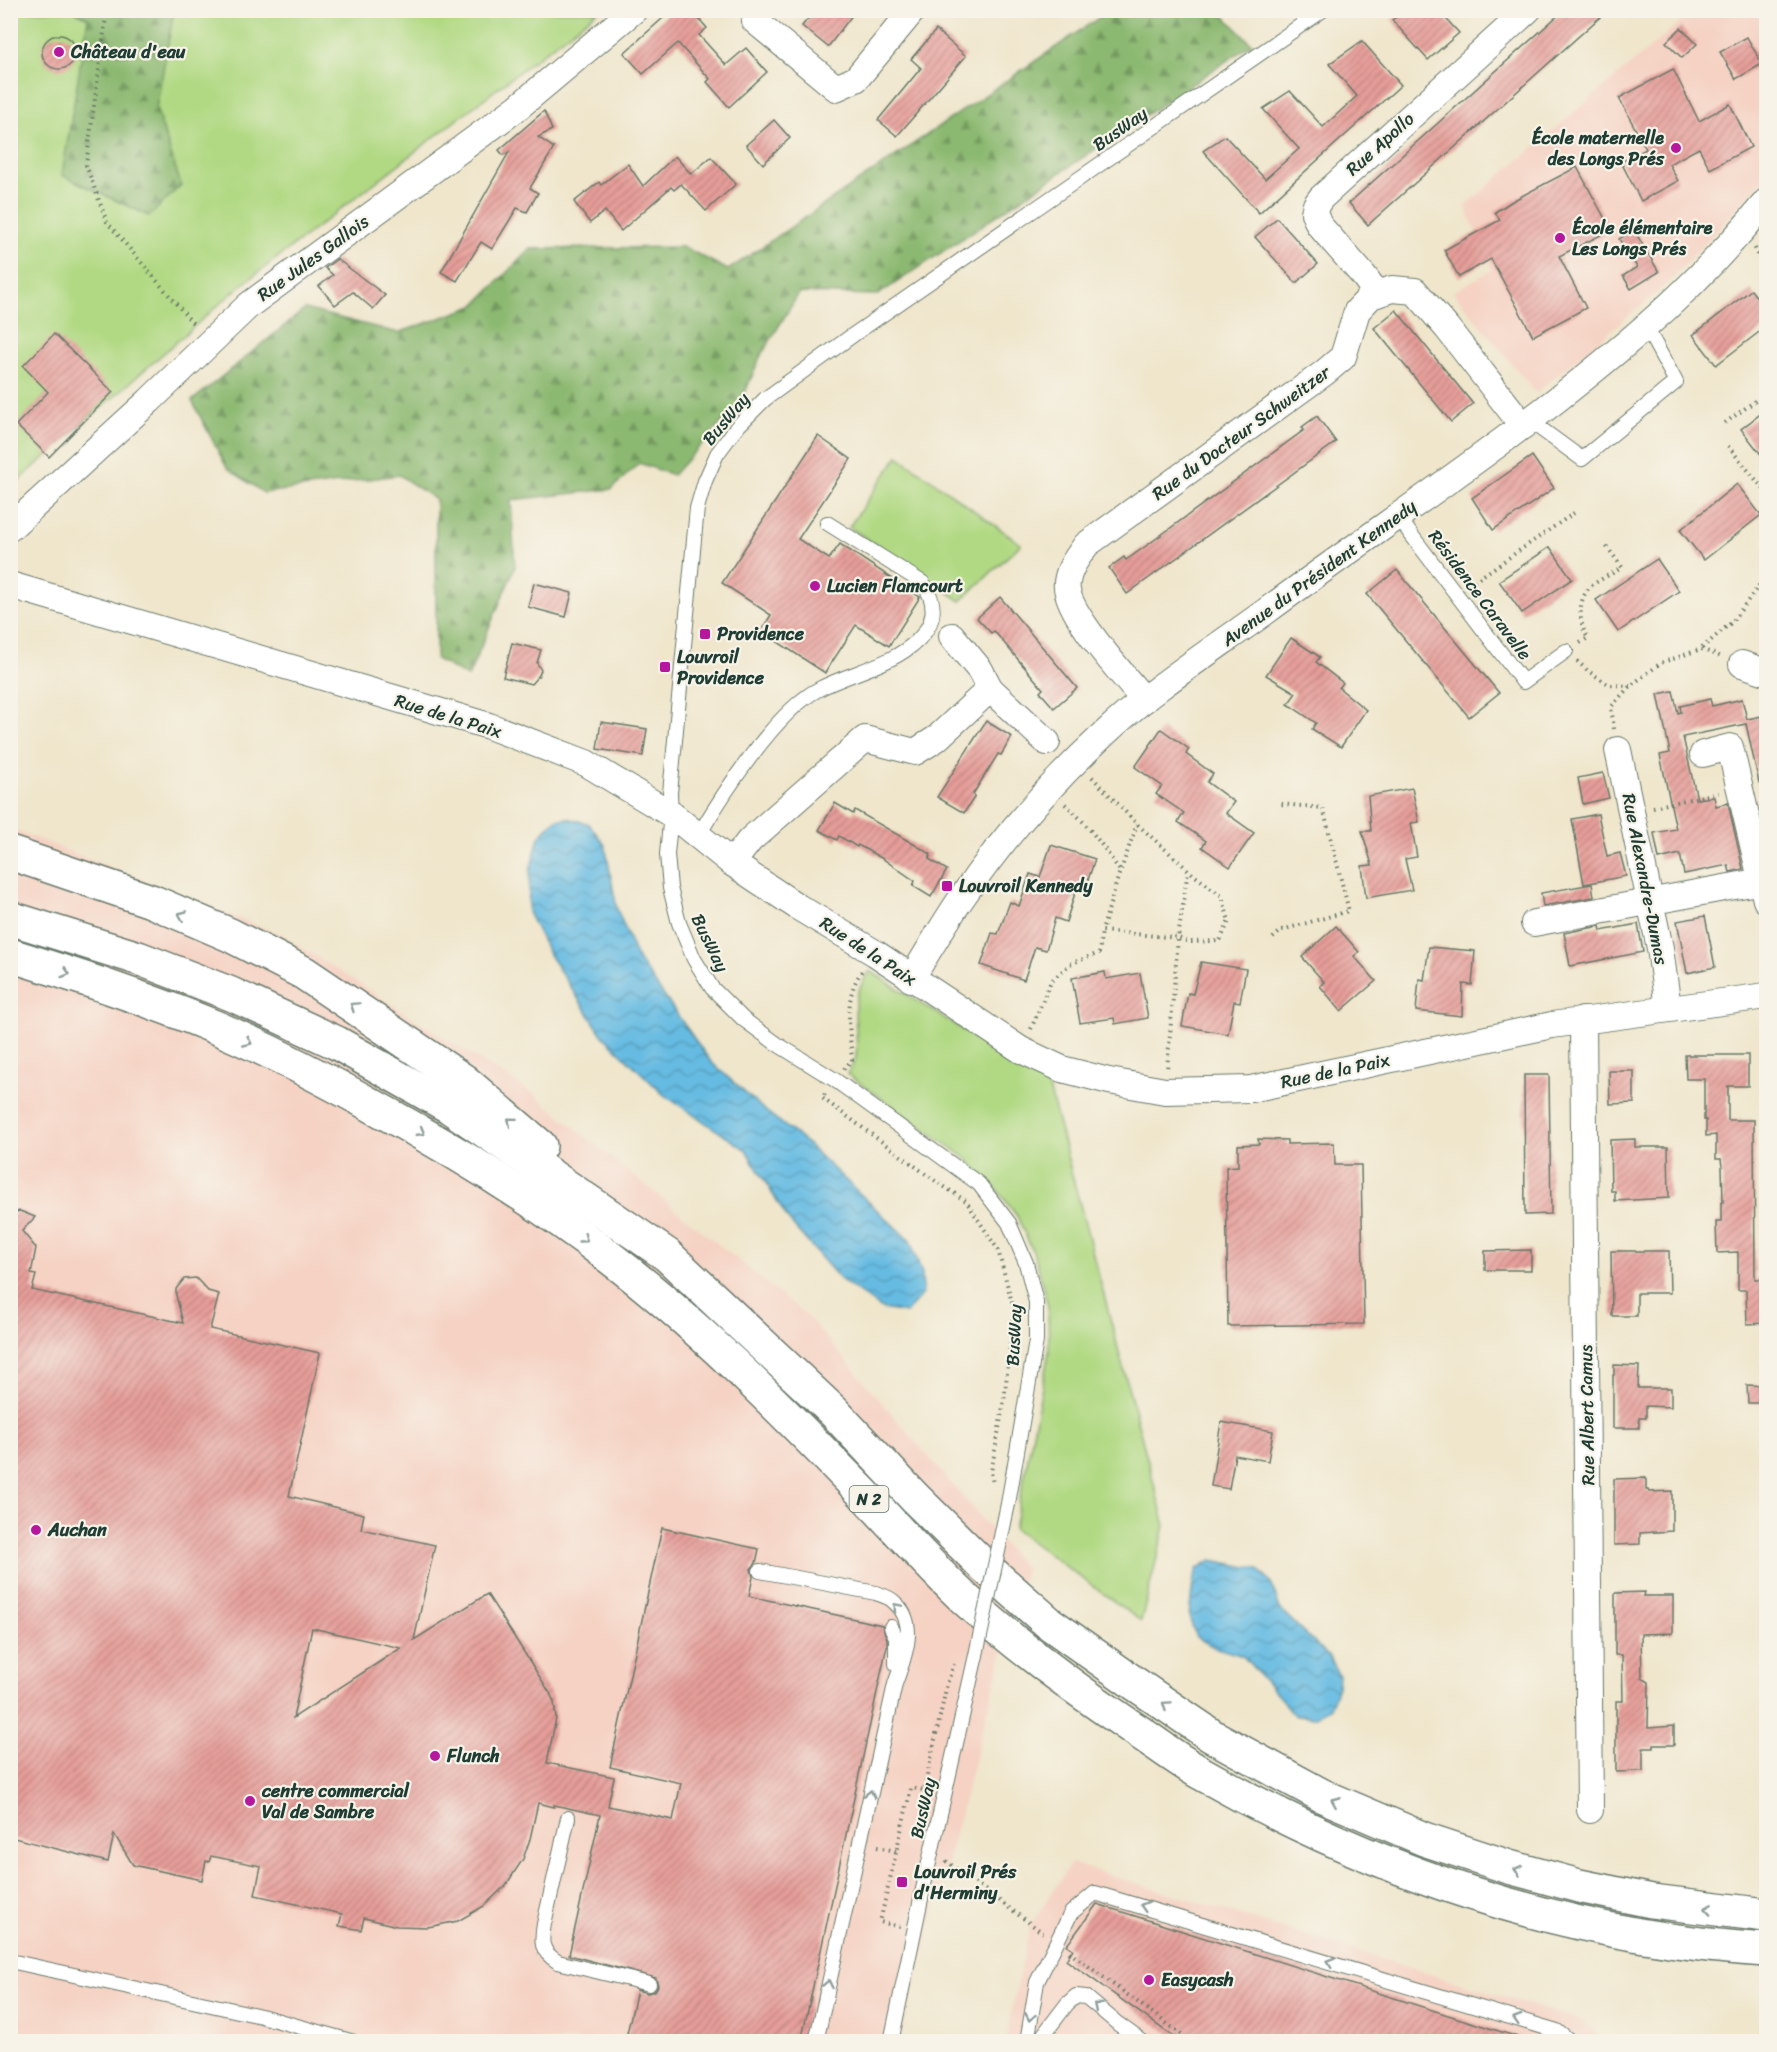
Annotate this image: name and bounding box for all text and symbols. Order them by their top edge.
place label: Château d'eau [70,36,186,68]
marker: Château d'eau [52,45,66,59]
street label: BusWay [1086,98,1155,160]
street label: Rue Apollo [1338,104,1422,184]
place label: École maternelle des Longs Prés [1532,122,1665,175]
marker: École maternelle des Longs Prés [1669,141,1683,155]
street label: Rue Jules Gallois [250,206,377,310]
place label: École élémentaire Les Longs Prés [1572,212,1713,265]
marker: École élémentaire Les Longs Prés [1553,231,1567,245]
street label: Rue du Docteur Schweitzer [1145,356,1338,509]
street label: BusWay [694,385,759,453]
street label: Avenue du Président Kennedy [1214,491,1424,656]
street label: Résidence Caravelle [1420,522,1540,668]
place label: Lucien Flamcourt [827,570,963,602]
marker: Lucien Flamcourt [808,579,822,593]
place label: Providence [717,618,805,650]
marker: Providence [698,627,712,641]
place label: Louvroil Providence [677,641,765,694]
marker: Louvroil Providence [658,660,672,674]
street label: Rue de la Paix [391,685,506,748]
street label: Rue Alexandre-Dumas [1613,790,1677,968]
place label: Louvroil Kennedy [959,870,1093,902]
marker: Louvroil Kennedy [940,879,954,893]
street label: BusWay [682,908,738,978]
street label: Rue de la Paix [813,908,924,995]
one-way arrow [178,910,189,922]
one-way arrow [60,965,71,978]
one-way arrow [349,1002,360,1013]
one-way arrow [242,1035,253,1047]
street label: Rue de la Paix [1278,1044,1393,1098]
one-way arrow [507,1117,518,1128]
one-way arrow [415,1125,425,1137]
one-way arrow [578,1231,589,1242]
street label: BusWay [996,1303,1032,1367]
street label: Rue Albert Camus [1570,1344,1604,1486]
road number: N 2 [850,1486,888,1512]
place label: Auchan [47,1514,107,1546]
marker: Auchan [29,1523,43,1537]
one-way arrow [893,1603,904,1614]
one-way arrow [1162,1701,1173,1712]
place label: Flunch [446,1740,500,1772]
marker: Flunch [428,1749,442,1763]
street label: BusWay [900,1774,946,1842]
place label: centre commercial Val de Sambre [261,1775,410,1828]
one-way arrow [863,1789,876,1799]
marker: centre commercial Val de Sambre [243,1794,257,1808]
one-way arrow [1331,1796,1342,1808]
place label: Louvroil Prés d'Herminy [914,1856,1017,1909]
one-way arrow [1513,1864,1523,1877]
marker: Louvroil Prés d'Herminy [895,1875,909,1889]
one-way arrow [1139,1901,1150,1913]
one-way arrow [1704,1903,1713,1916]
one-way arrow [1325,1957,1336,1969]
place label: Easycash [1161,1964,1234,1996]
marker: Easycash [1142,1973,1156,1987]
one-way arrow [821,1980,834,1990]
one-way arrow [1093,2002,1104,2013]
one-way arrow [1024,2012,1037,2022]
one-way arrow [1512,2014,1523,2026]

